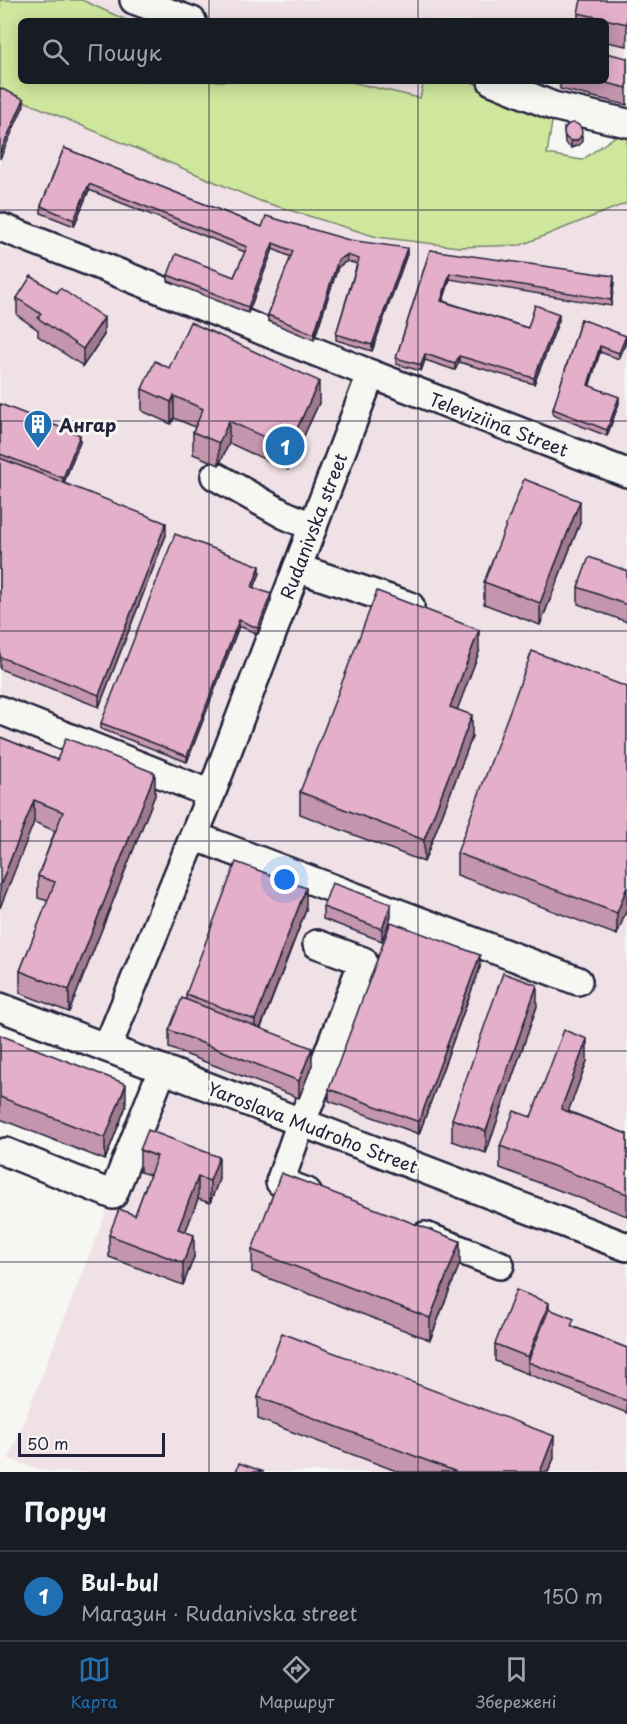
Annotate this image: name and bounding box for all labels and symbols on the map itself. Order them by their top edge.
street label: Televiziina Street [426,385,572,463]
building icon: Ангар [22,408,54,450]
place label: Ангар [58,411,116,438]
pin: 1 [266,424,304,468]
street label: Rudanivska street [273,449,353,603]
your location [270,865,299,894]
street label: Yaroslava Mudroho Street [204,1074,422,1180]
scale bar [18,1430,165,1458]

